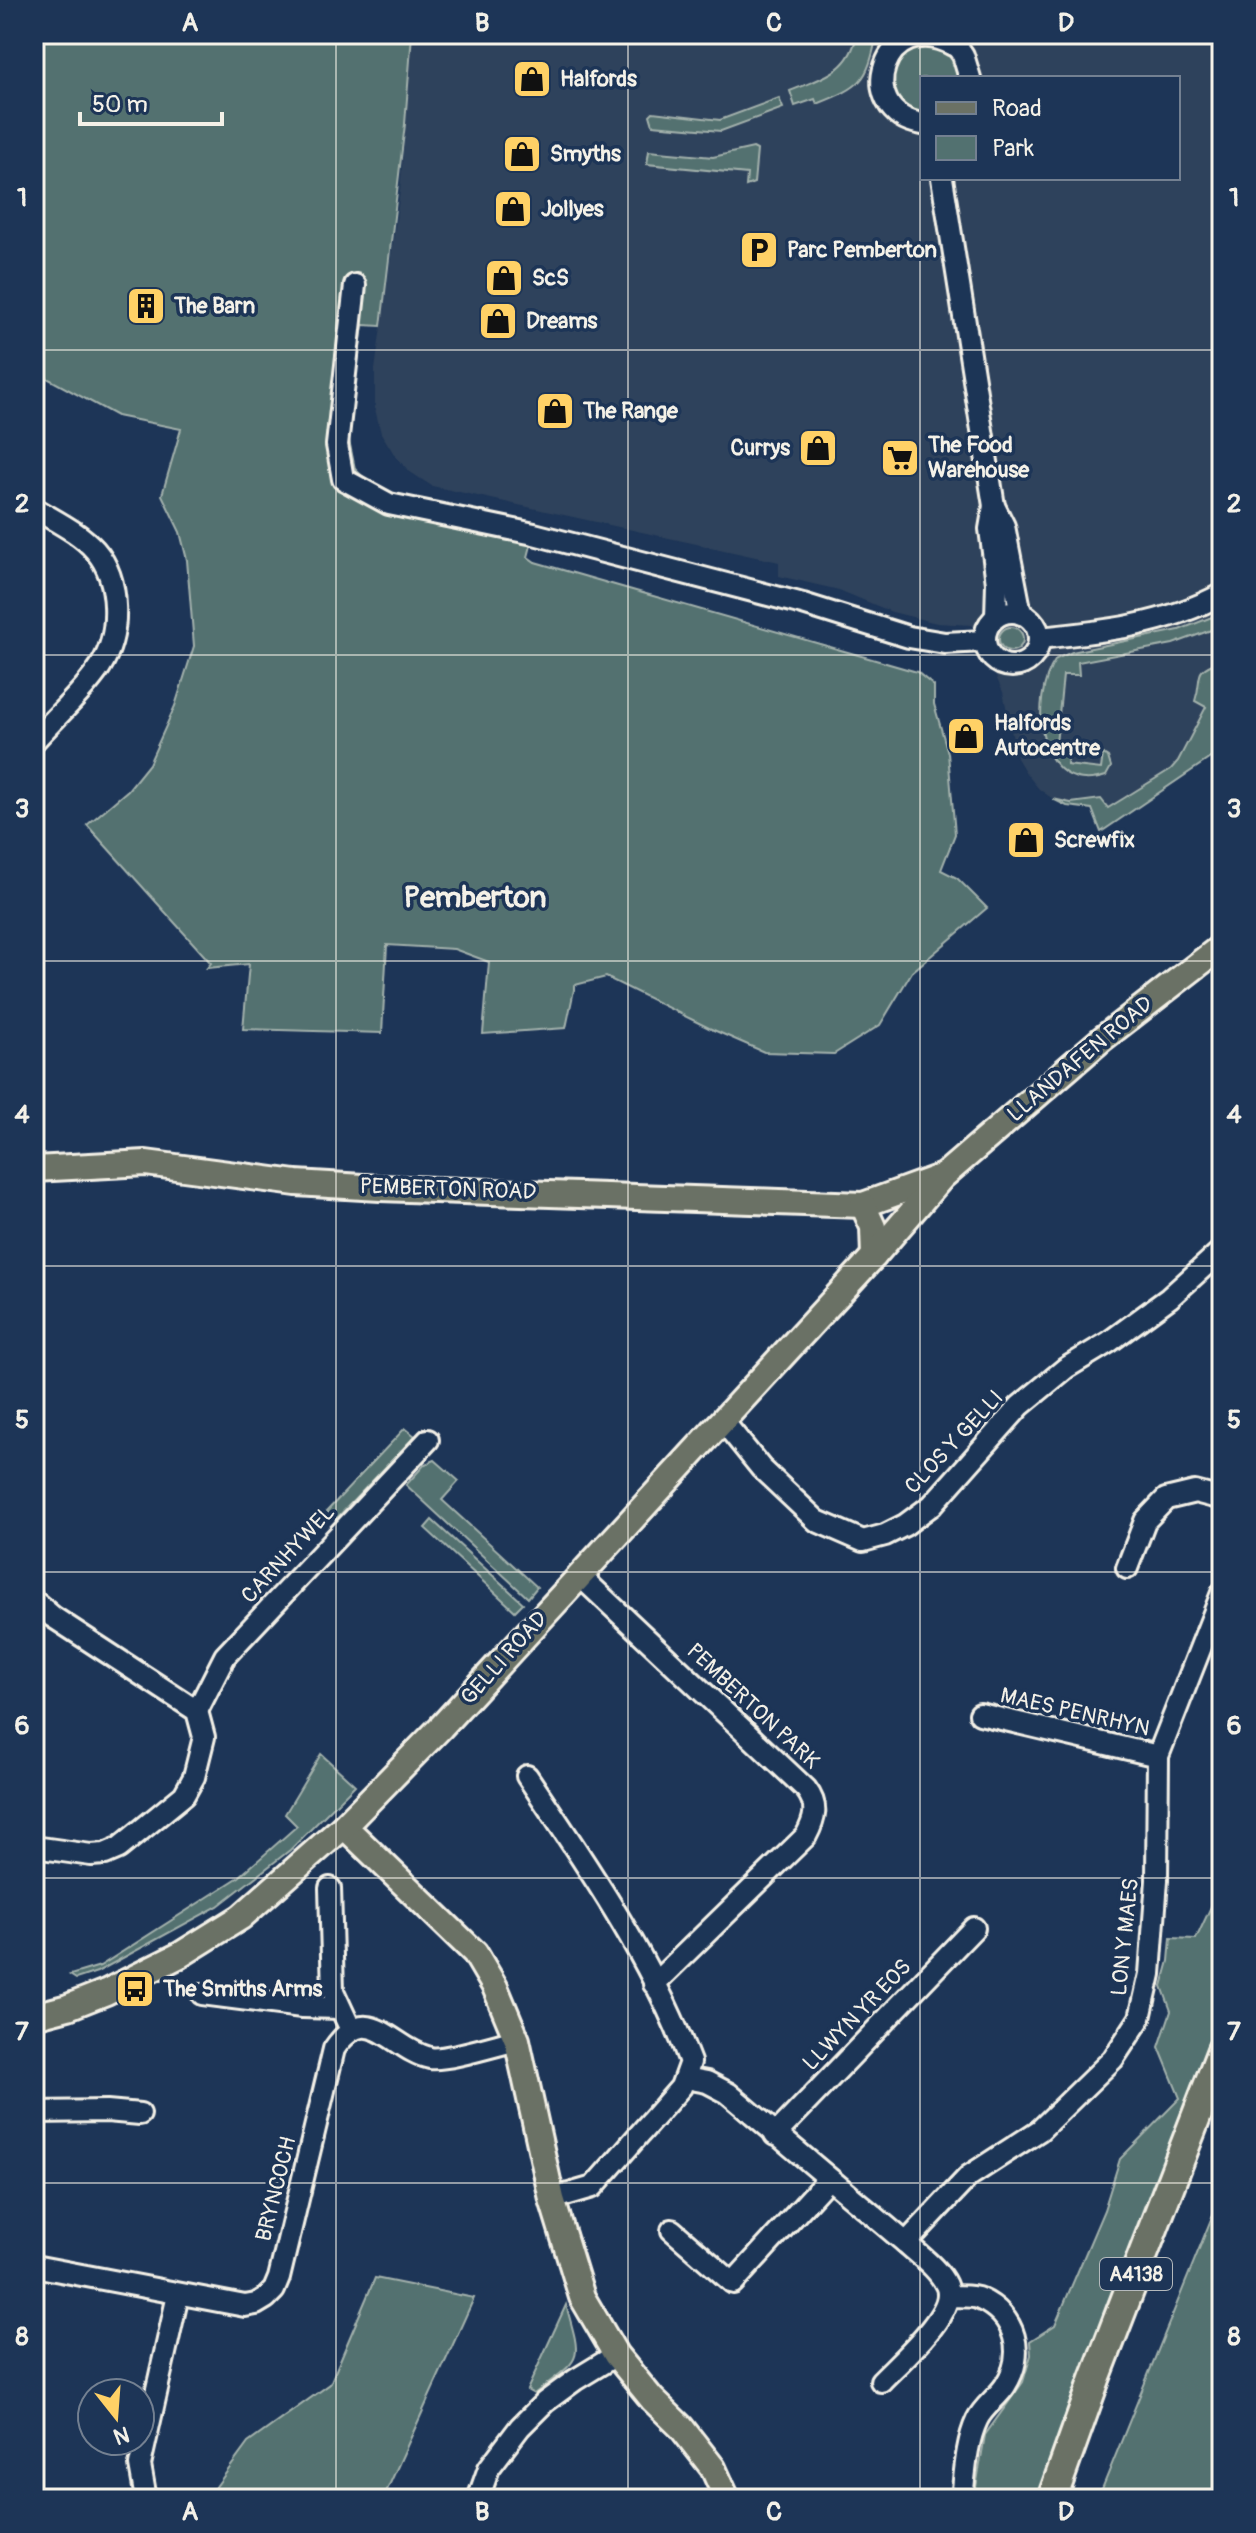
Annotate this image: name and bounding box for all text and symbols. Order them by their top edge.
text: A [182,7,199,39]
text: B [475,7,489,39]
text: C [766,7,782,39]
text: D [1058,7,1074,39]
shop icon: Halfords [511,58,553,100]
place label: Halfords [560,65,637,93]
scale bar [80,76,222,126]
legend [920,76,1180,180]
text: 50 m [92,90,148,119]
text: Road [992,94,1042,123]
shop icon: Smyths [501,133,543,175]
text: Park [992,134,1034,163]
place label: Smyths [550,140,621,168]
text: 1 [17,182,27,214]
text: 1 [1229,182,1239,214]
shop icon: Jollyes [492,188,534,230]
place label: Jollyes [541,195,604,223]
parking icon: Parc Pemberton [738,229,780,271]
place label: Parc Pemberton [787,236,937,264]
shop icon: ScS [483,257,525,299]
place label: ScS [532,264,569,292]
building icon: The Barn [125,285,167,327]
place label: The Barn [173,292,255,320]
shop icon: Dreams [477,300,519,342]
place label: Dreams [526,307,598,335]
shop icon: The Range [534,390,576,432]
place label: The Range [582,397,679,425]
shop icon: Currys [797,427,839,469]
place label: The Food Warehouse [927,431,1030,484]
place label: Currys [730,434,790,462]
supermarket icon: The Food Warehouse [879,437,921,479]
text: 2 [15,488,29,520]
text: 2 [1227,488,1241,520]
place label: Halfords Autocentre [994,709,1101,762]
shop icon: Halfords Autocentre [945,715,987,757]
text: 3 [15,793,29,825]
text: 3 [1227,793,1241,825]
shop icon: Screwfix [1005,819,1047,861]
place label: Screwfix [1054,826,1135,854]
district label: Pemberton [404,879,546,916]
street label: LLANDAFEN ROAD [1001,990,1159,1128]
text: 4 [14,1099,30,1131]
text: 4 [1226,1099,1242,1131]
street label: PEMBERTON ROAD [359,1172,537,1206]
street label: CLOS Y GELLI [899,1384,1009,1500]
text: 5 [15,1404,29,1436]
text: 5 [1227,1404,1241,1436]
street label: CARNHYWEL [235,1499,341,1609]
street label: GELLI ROAD [455,1605,553,1711]
street label: PEMBERTON PARK [681,1637,825,1775]
street label: MAES PENRHYN [998,1681,1152,1743]
text: 6 [14,1710,30,1742]
text: 6 [1226,1710,1242,1742]
street label: LON Y MAES [1105,1877,1145,1997]
street label: LLWYN YR EOS [797,1953,917,2077]
bus stop icon: The Smiths Arms [114,1968,156,2010]
place label: The Smiths Arms [162,1975,323,2003]
text: 7 [15,2016,29,2048]
text: 7 [1227,2016,1241,2048]
street label: BRYNCOCH [249,2134,303,2244]
road number: A4138 [1100,2258,1172,2290]
text: 8 [15,2321,29,2353]
text: 8 [1227,2321,1241,2353]
north arrow [76,2377,156,2457]
text: N [110,2420,133,2451]
text: A [182,2496,199,2528]
text: B [475,2496,489,2528]
text: C [766,2496,782,2528]
text: D [1058,2496,1074,2528]

